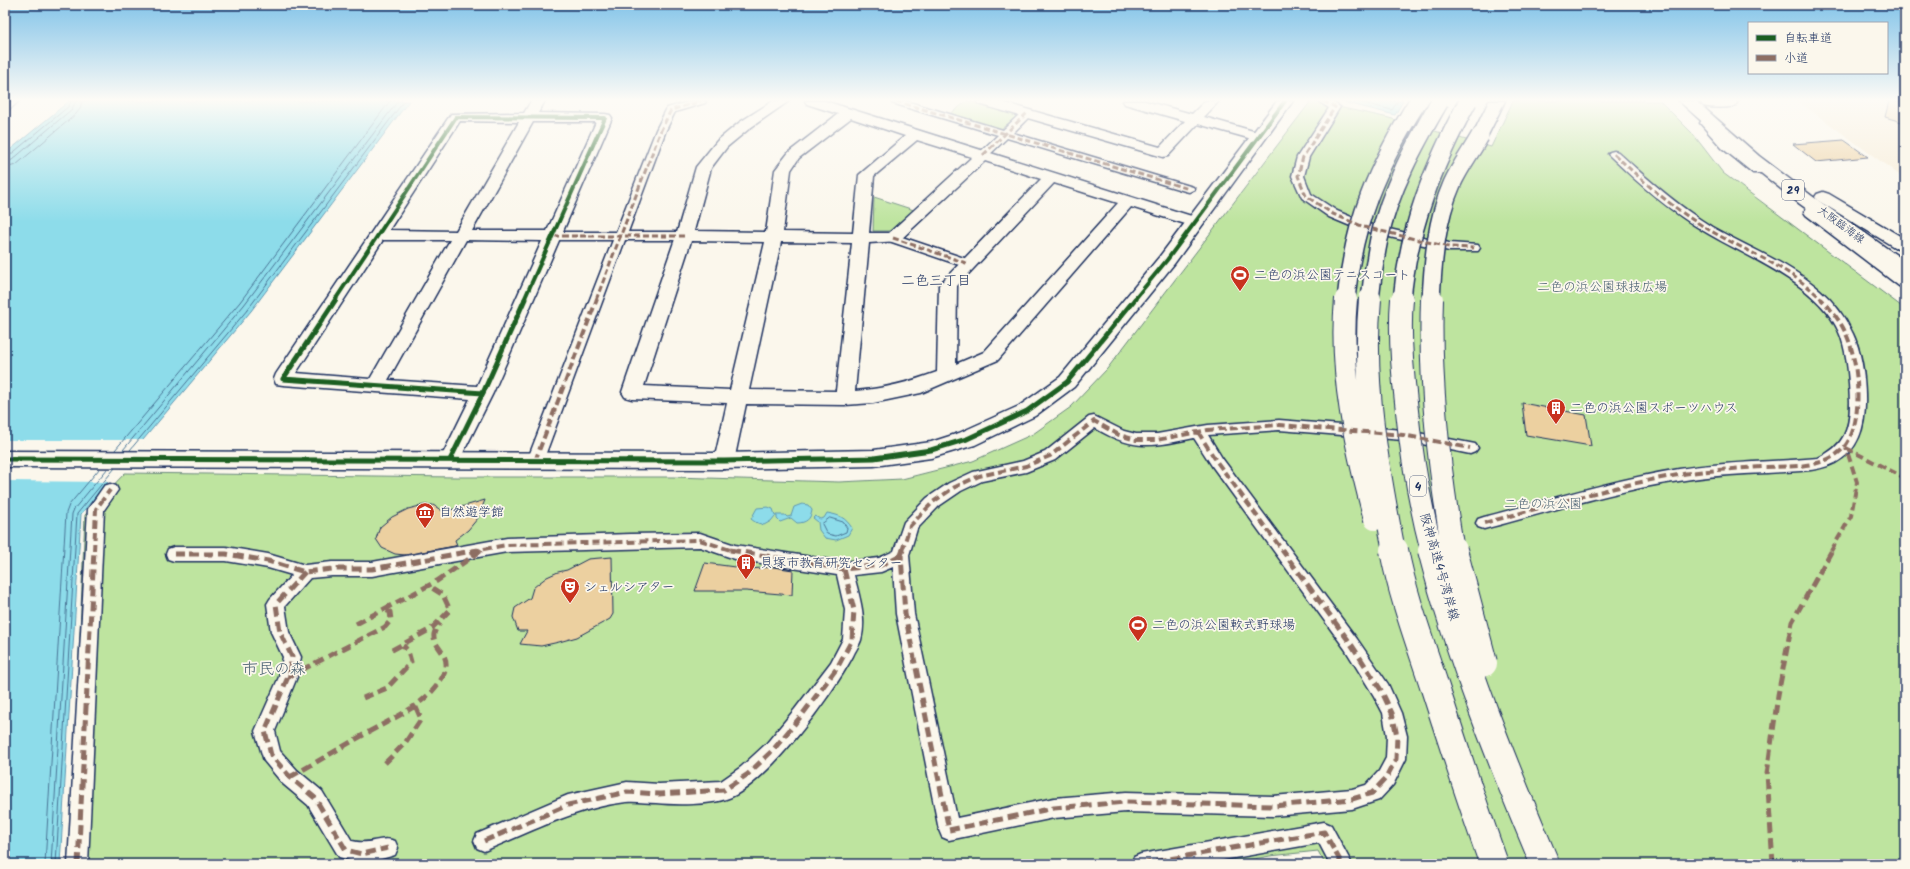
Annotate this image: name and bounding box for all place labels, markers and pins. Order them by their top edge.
sports icon: 二色の浜公園テニスコート [1229,264,1251,292]
place label: 二色の浜公園テニスコート [1254,265,1410,286]
building icon: 二色の浜公園スポーツハウス [1545,397,1567,425]
place label: 二色の浜公園スポーツハウス [1570,398,1738,419]
museum icon: 自然遊学館 [414,501,436,529]
place label: 自然遊学館 [439,502,504,523]
building icon: 貝塚市教育研究センター [735,552,757,580]
place label: 貝塚市教育研究センター [760,553,902,574]
theatre icon: シェルシアター [559,576,581,604]
place label: シェルシアター [584,577,674,598]
sports icon: 二色の浜公園軟式野球場 [1127,614,1149,642]
place label: 二色の浜公園軟式野球場 [1152,615,1295,636]

